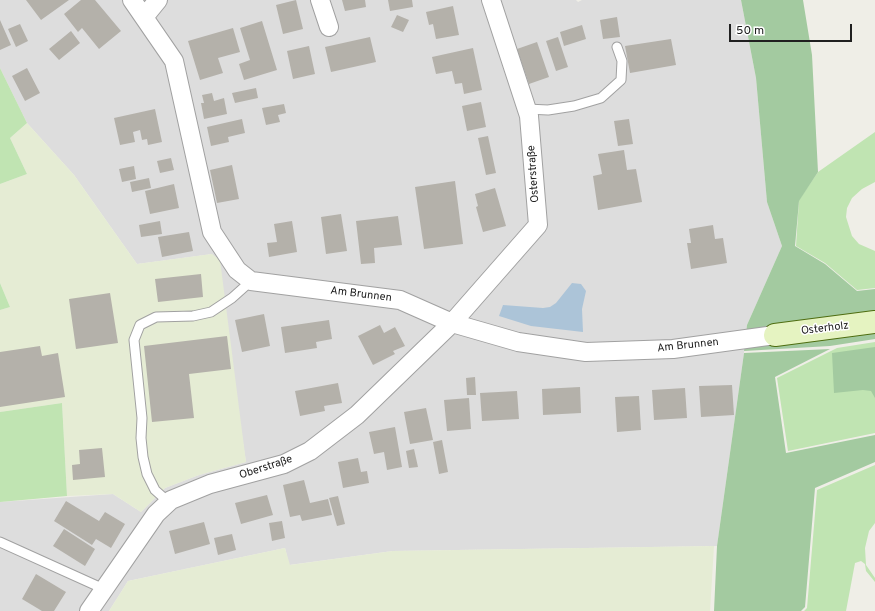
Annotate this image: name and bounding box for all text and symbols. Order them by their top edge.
scale bar [731,16,854,42]
text: 50 m [736,23,764,39]
street label: Osterstraße [525,145,543,203]
street label: Am Brunnen [329,285,393,305]
street label: Osterholz [800,320,850,338]
street label: Am Brunnen [657,336,719,356]
street label: Oberstraße [238,453,294,483]

